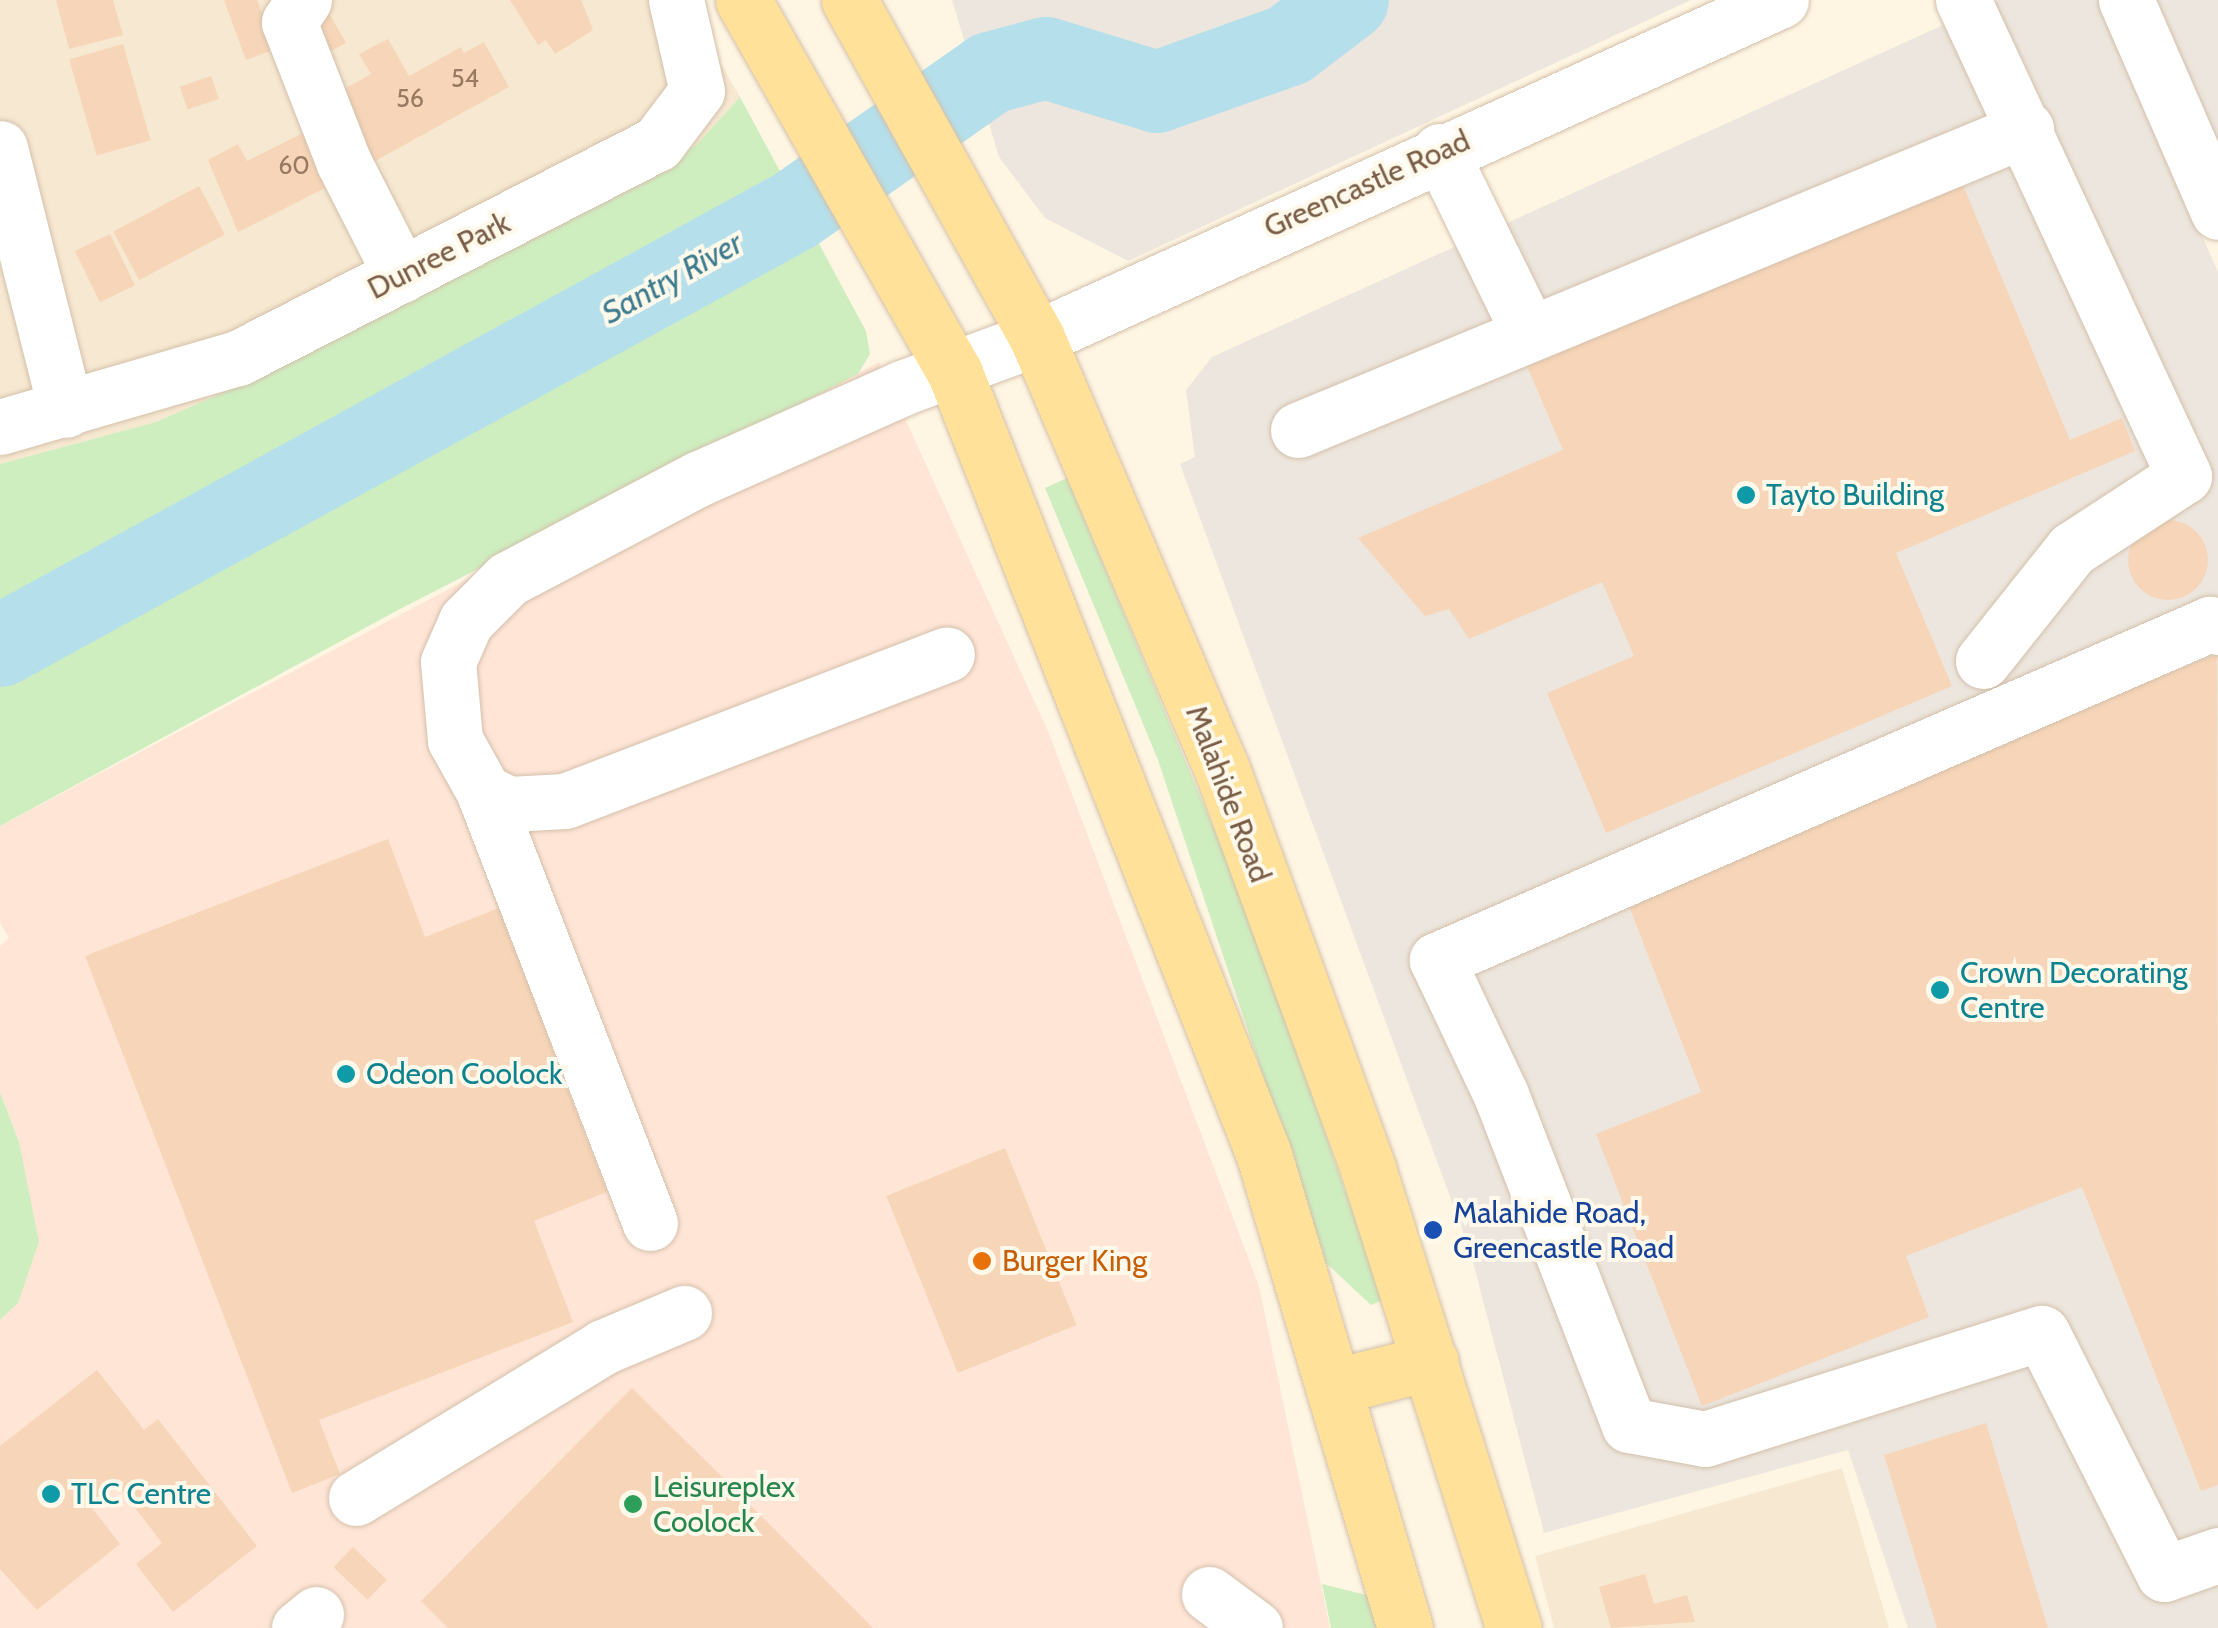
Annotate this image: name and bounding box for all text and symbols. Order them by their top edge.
house number: 54 [451,63,479,93]
house number: 56 [396,83,424,113]
street label: Greencastle Road [1259,123,1475,245]
house number: 60 [278,150,310,180]
street label: Dunree Park [362,205,516,307]
water label: Santry River [595,224,749,332]
place label: Tayto Building [1766,477,1944,513]
marker: Tayto Building [1735,484,1757,506]
street label: Malahide Road [1178,700,1278,888]
place label: Crown Decorating Centre [1960,955,2187,1026]
marker: Crown Decorating Centre [1929,979,1951,1001]
place label: Odeon Coolock [366,1056,562,1092]
marker: Odeon Coolock [335,1063,357,1085]
place label: Malahide Road, Greencastle Road [1453,1195,1674,1266]
marker: Malahide Road, Greencastle Road [1422,1219,1444,1241]
place label: Burger King [1002,1243,1147,1279]
marker: Burger King [971,1250,993,1272]
place label: Leisureplex Coolock [653,1469,795,1540]
place label: TLC Centre [71,1476,211,1512]
marker: TLC Centre [40,1483,62,1505]
marker: Leisureplex Coolock [622,1493,644,1515]

